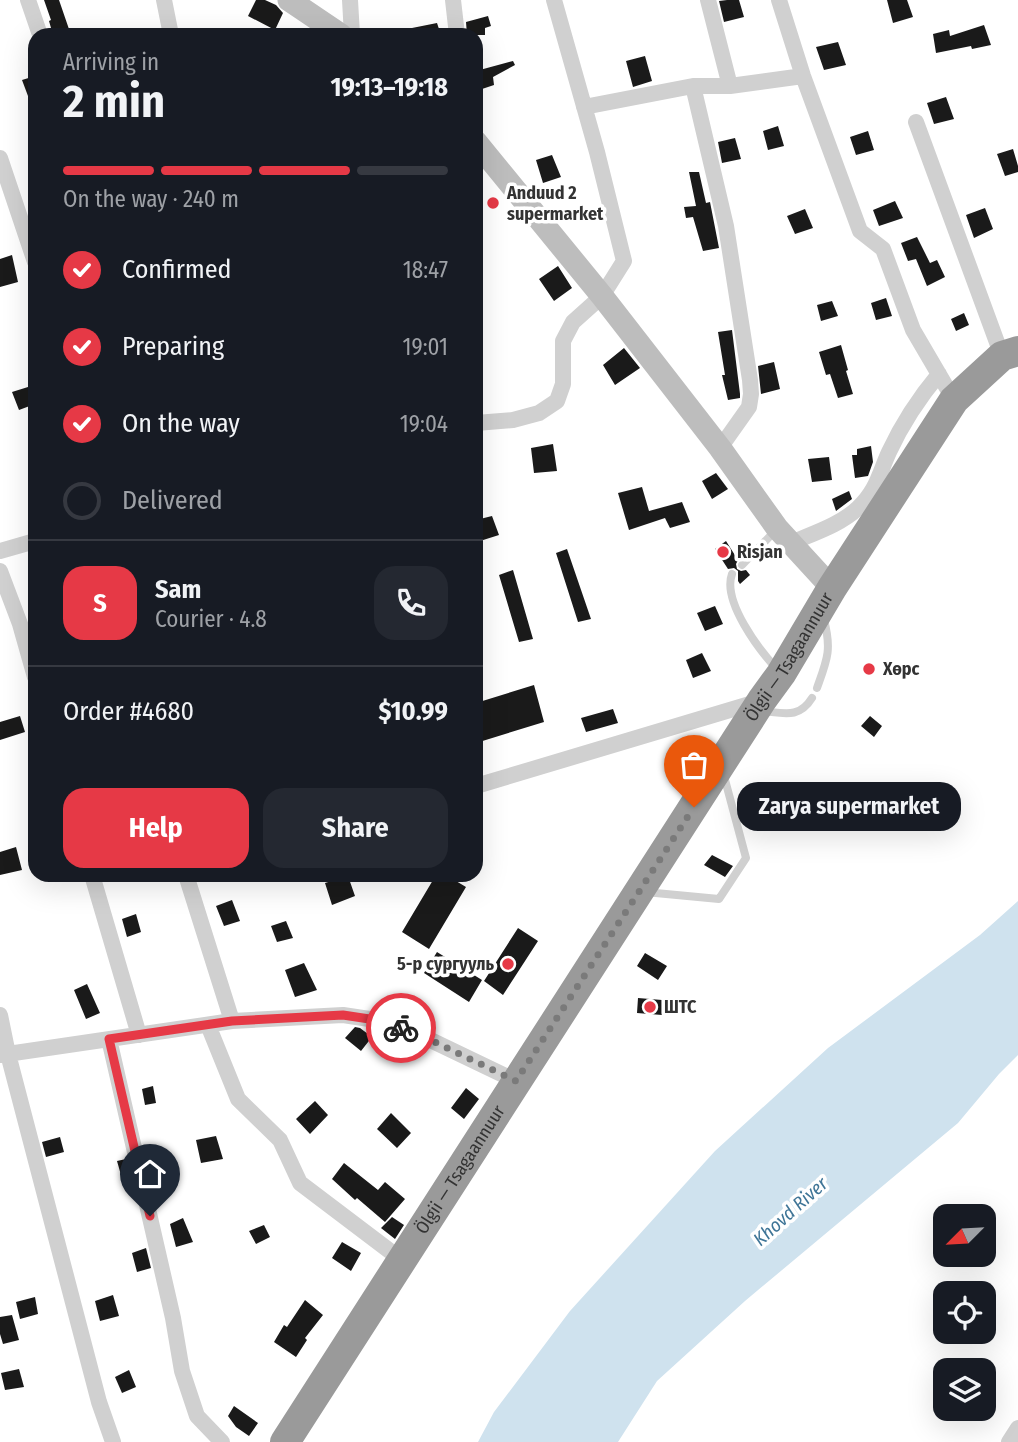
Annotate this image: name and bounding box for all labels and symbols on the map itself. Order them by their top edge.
place label: Anduud 2 supermarket [506,182,604,225]
marker: Anduud 2 supermarket [485,195,501,211]
place label: Risjan [737,541,783,563]
marker: Risjan [715,544,731,560]
street label: Ölgii — Tsagaannuur [740,588,838,726]
place label: Хөрс [882,658,920,680]
marker: Хөрс [861,661,877,677]
pin [664,735,724,807]
callout: Zarya supermarket [736,782,960,832]
place label: 5-р сургууль [397,953,494,975]
marker: 5-р сургууль [500,956,516,972]
courier [366,993,436,1063]
place label: ШТС [664,996,697,1018]
marker: ШТС [642,999,658,1015]
street label: Ölgii — Tsagaannuur [411,1100,510,1238]
pin [120,1144,180,1216]
water label: Khovd River [749,1171,833,1251]
north arrow [933,1204,996,1267]

